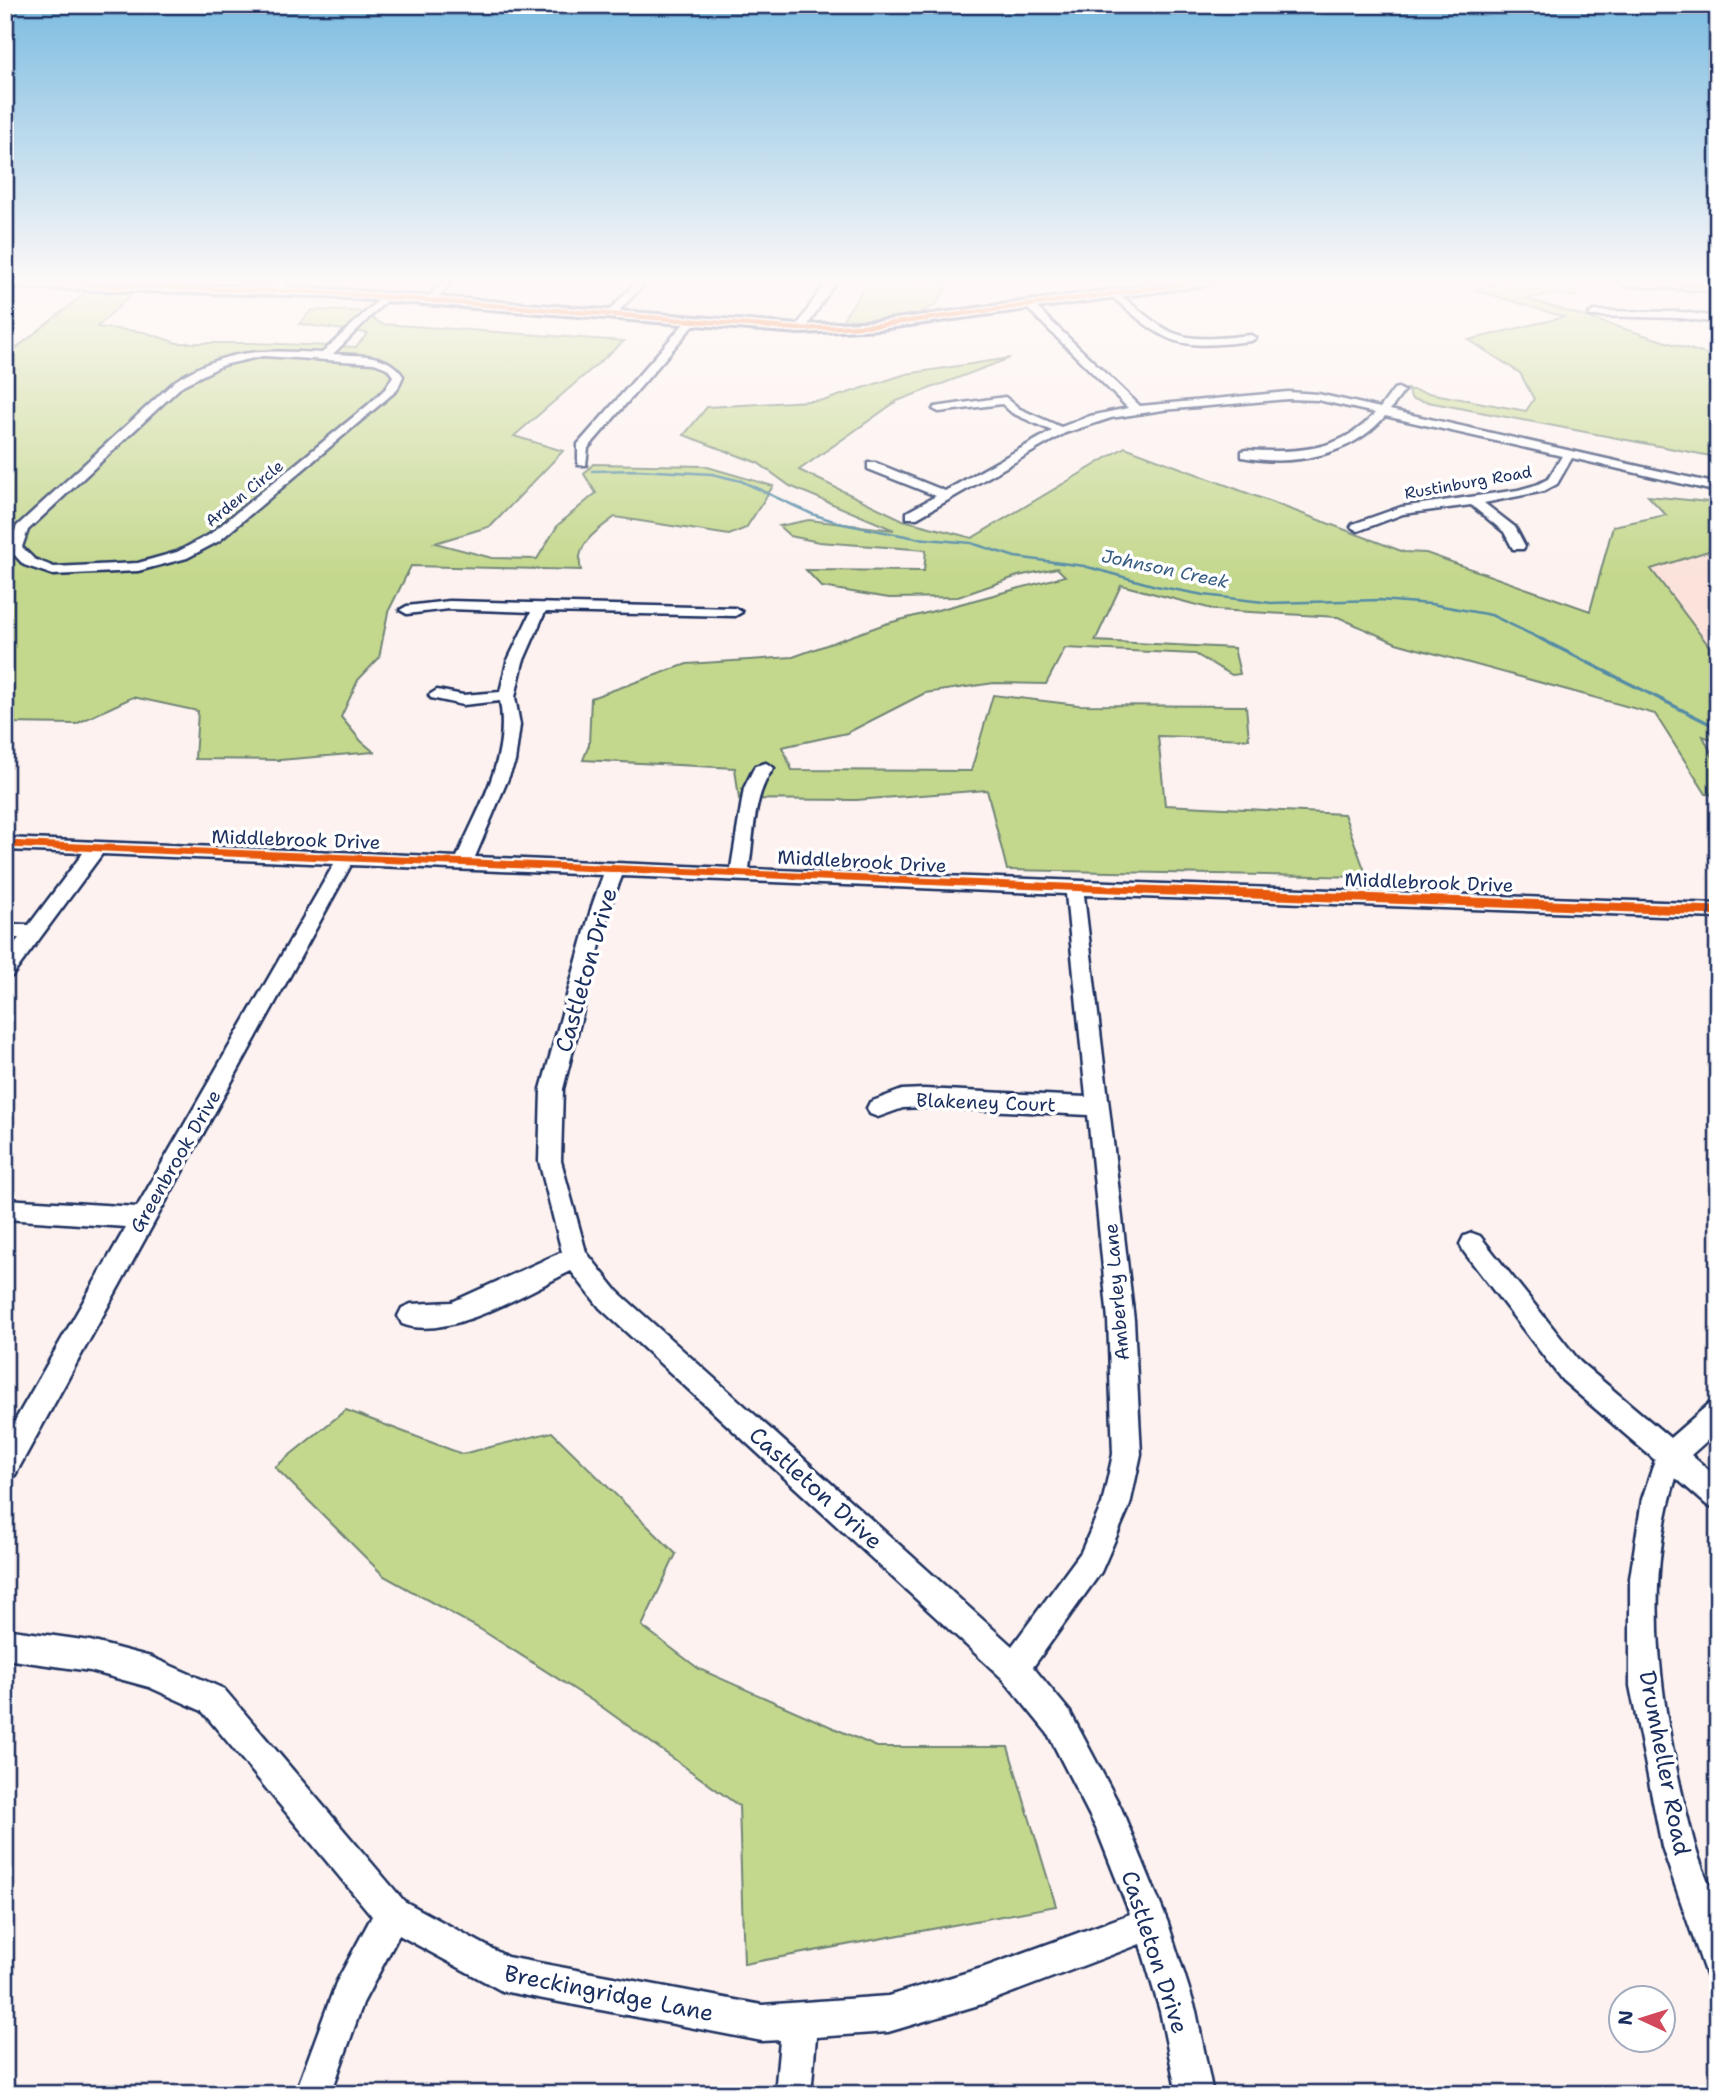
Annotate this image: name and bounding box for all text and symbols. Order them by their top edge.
street label: Arden Circle [201,455,288,531]
street label: Rustinburg Road [1403,461,1533,504]
water label: Johnson Creek [1099,544,1231,594]
street label: Middlebrook Drive [211,824,381,855]
street label: Middlebrook Drive [777,845,947,878]
street label: Middlebrook Drive [1344,867,1514,898]
street label: Castleton Drive [548,884,624,1056]
street label: Greenbrook Drive [124,1085,227,1237]
street label: Blakeney Court [916,1088,1056,1117]
street label: Amberley Lane [1098,1222,1135,1362]
street label: Castleton Drive [743,1420,889,1556]
street label: Drumheller Road [1632,1668,1698,1858]
street label: Castleton Drive [1114,1867,1196,2037]
street label: Breckingridge Lane [502,1958,716,2028]
north arrow [1608,1983,1678,2054]
text: N [1613,2009,1639,2026]

